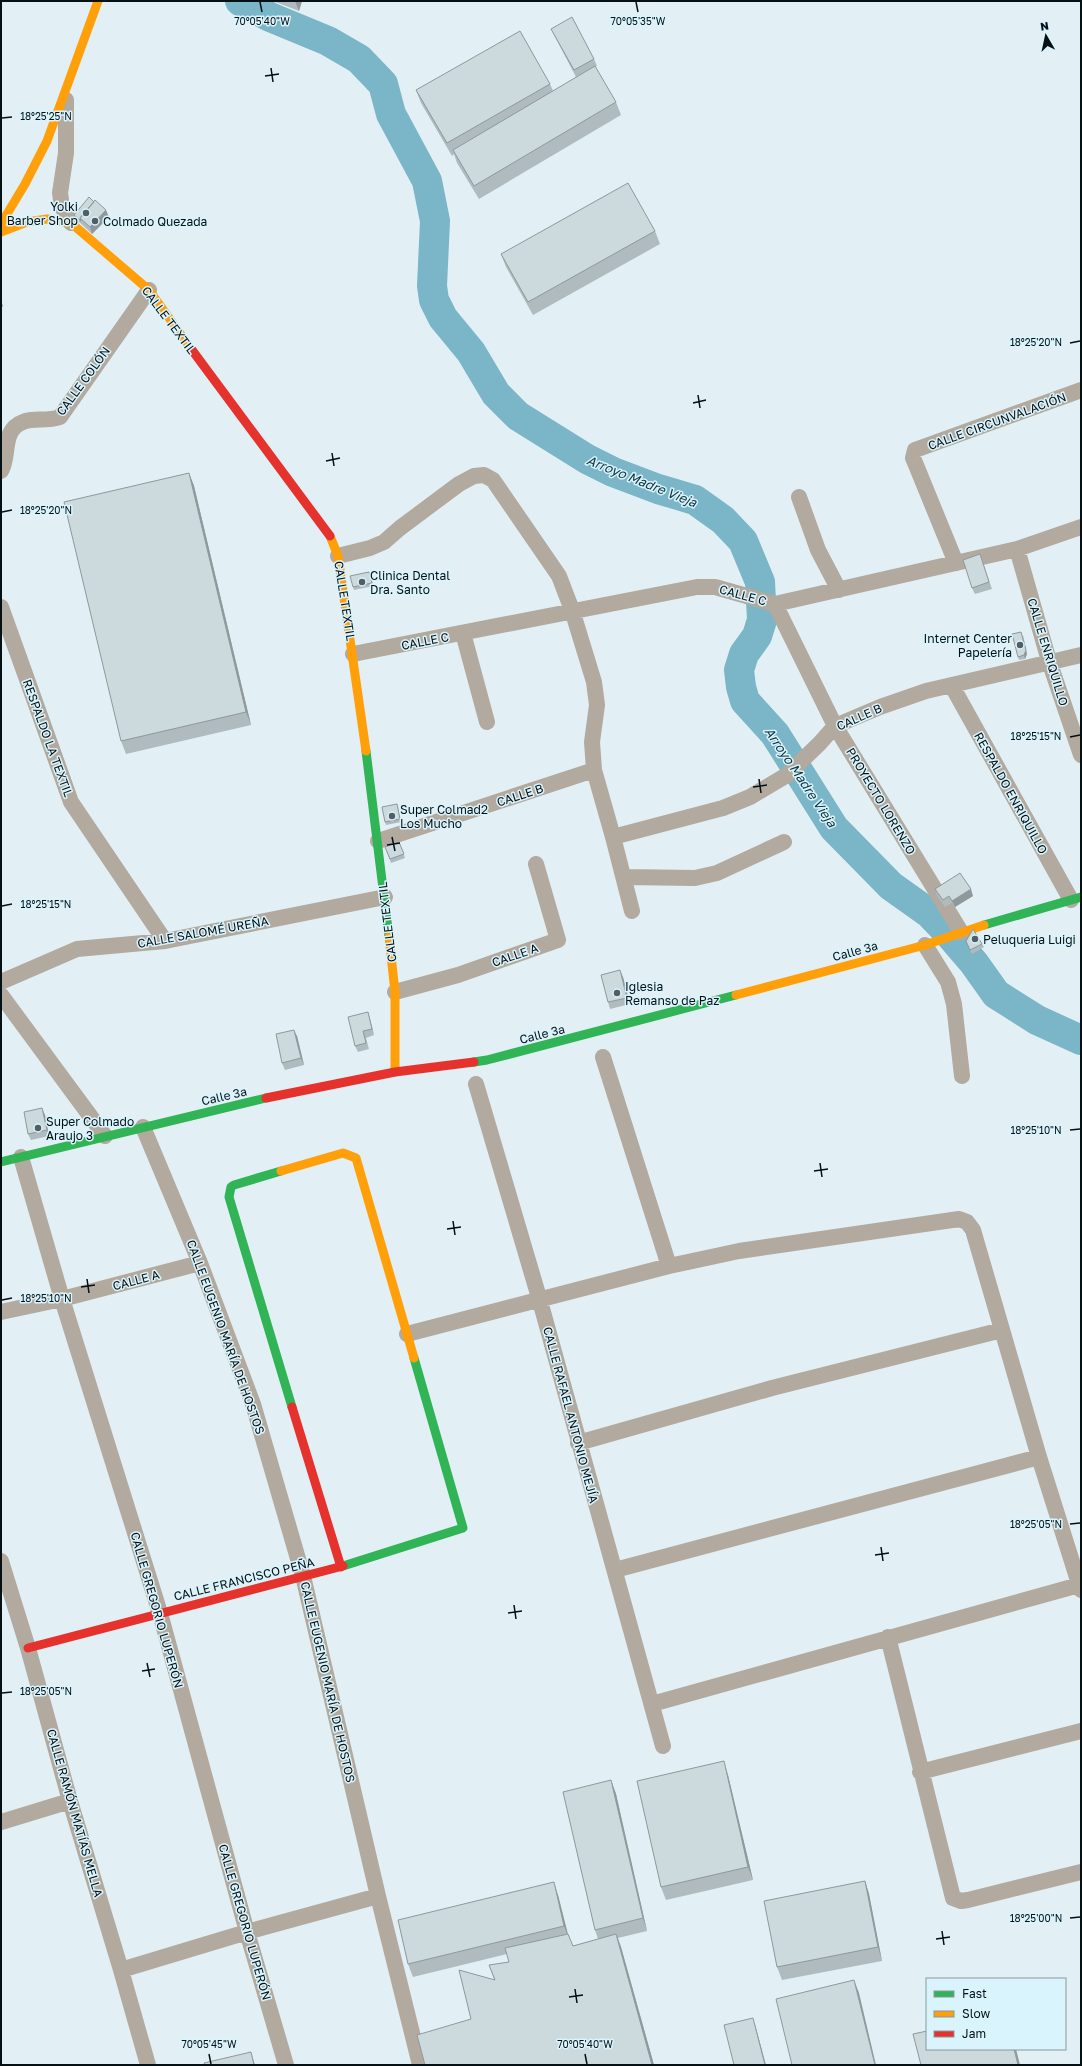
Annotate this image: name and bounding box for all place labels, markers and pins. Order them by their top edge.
place label: Yolki Barber Shop [7,199,78,228]
marker: Yolki Barber Shop [81,208,91,218]
place label: Colmado Quezada [103,214,207,229]
marker: Colmado Quezada [90,216,100,226]
place label: Clinica Dental Dra. Santo [370,568,450,597]
marker: Clinica Dental Dra. Santo [357,577,367,587]
place label: Internet Center Papelería [924,631,1012,660]
marker: Internet Center Papelería [1015,640,1025,650]
place label: Super Colmad2 Los Mucho [400,802,488,831]
marker: Super Colmad2 Los Mucho [387,811,397,821]
place label: Peluqueria Luigi [983,932,1076,947]
marker: Peluqueria Luigi [970,934,980,944]
place label: Iglesia Remanso de Paz [625,979,719,1008]
marker: Iglesia Remanso de Paz [612,988,622,998]
place label: Super Colmado Araujo 3 [46,1114,134,1143]
marker: Super Colmado Araujo 3 [33,1123,43,1133]

